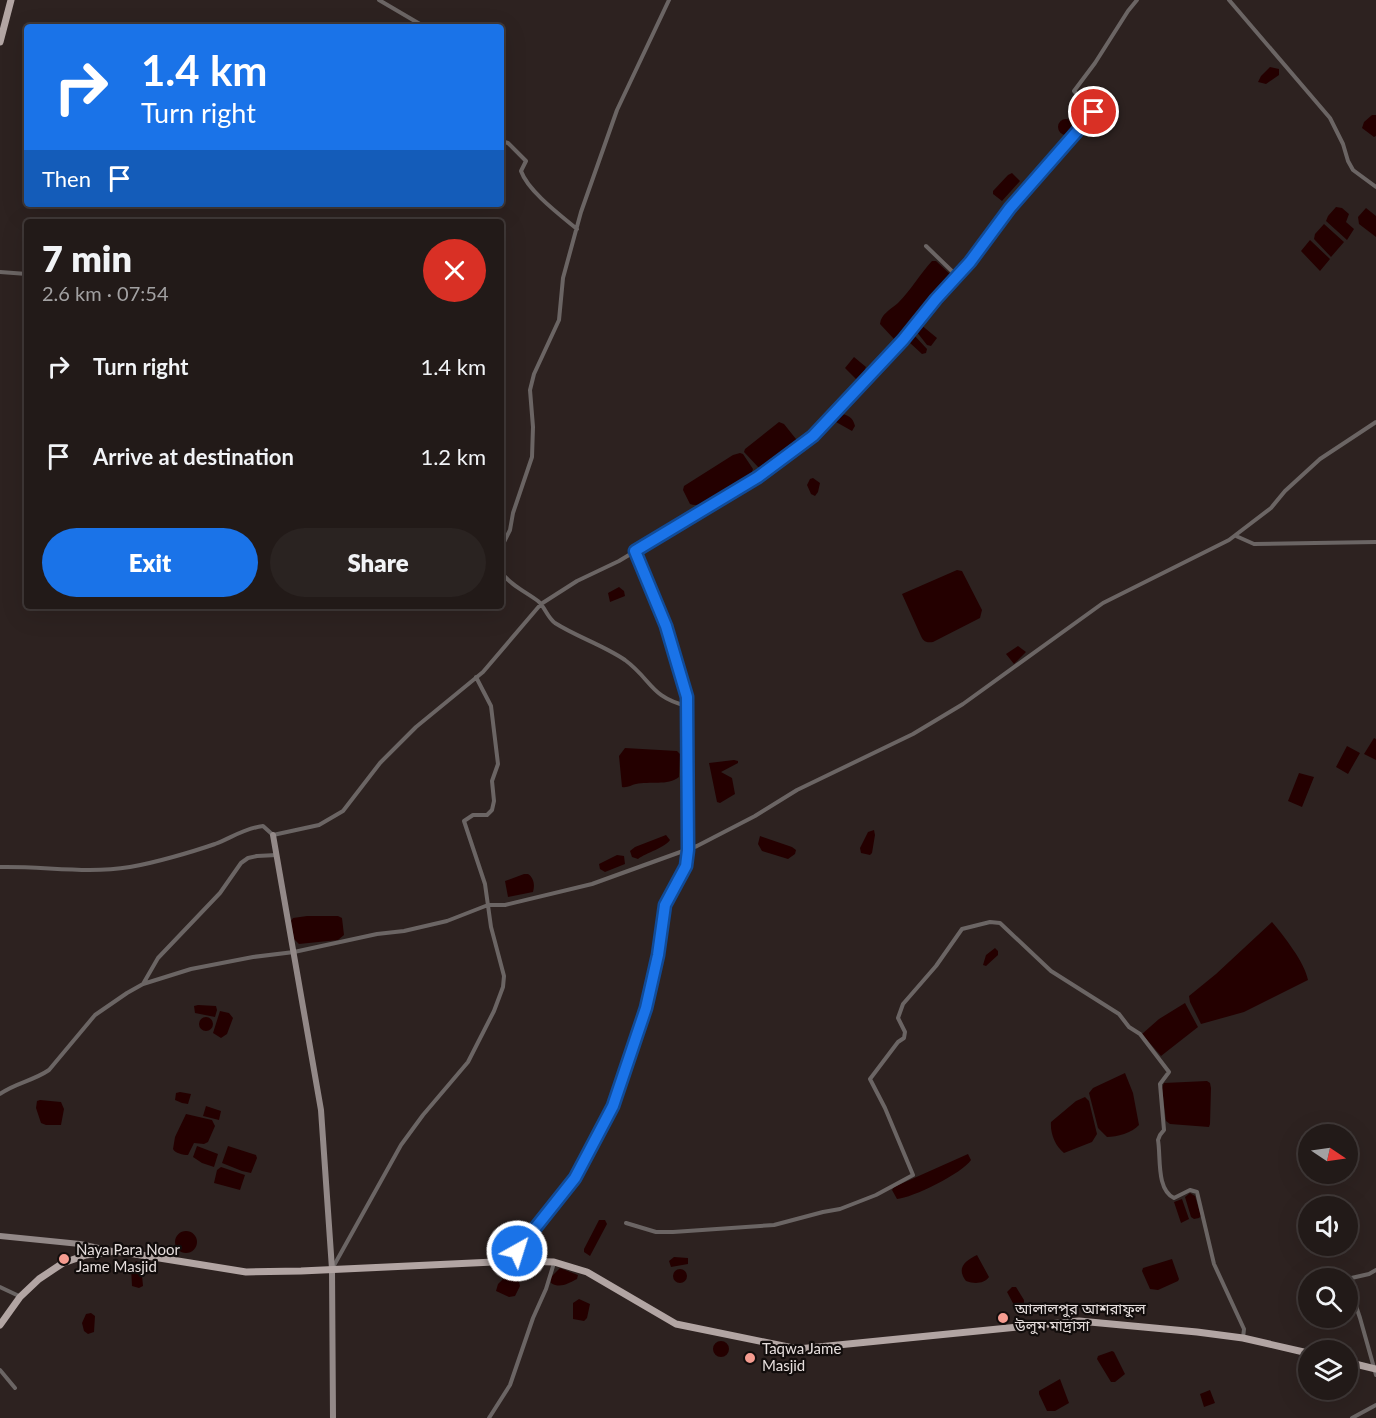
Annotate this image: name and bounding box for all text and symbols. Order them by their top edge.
text: 1.4 km [141,45,268,95]
icon: right [42,48,120,126]
pin [1068,86,1119,137]
icon: arrive [1077,95,1110,128]
text: Turn right [141,96,256,129]
icon: arrive [103,162,136,195]
text: Then [42,165,91,192]
text: 7 min [42,236,132,280]
button: close [423,239,486,302]
text: 2.6 km · 07:54 [42,281,169,305]
icon: right [42,350,75,383]
text: Turn right [93,353,188,380]
text: 1.4 km [420,353,486,380]
icon: arrive [42,440,75,473]
text: Arrive at destination [93,443,294,470]
text: 1.2 km [420,443,486,470]
button: Exit [42,528,258,597]
button: Share [270,528,486,597]
north arrow [1298,1124,1358,1184]
map controls [1298,1124,1358,1400]
button: sound [1298,1196,1358,1256]
position arrow [485,1219,549,1283]
place label: Naya Para Noor Jame Masjid [76,1240,180,1275]
marker: Naya Para Noor Jame Masjid [57,1252,71,1266]
button: search [1298,1268,1358,1328]
place label: আলালপুর আশরাফুল উলুম মাদ্রাসা [1014,1299,1147,1335]
marker: আলালপুর আশরাফুল উলুম মাদ্রাসা [996,1311,1010,1325]
place label: Taqwa Jame Masjid [762,1339,841,1374]
button: layers [1298,1340,1358,1400]
marker: Taqwa Jame Masjid [743,1351,757,1365]

